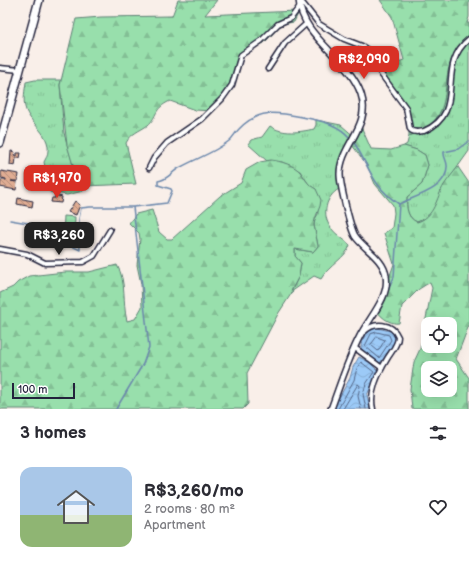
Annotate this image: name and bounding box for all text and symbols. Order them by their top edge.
pin: R$2,090 [327,46,401,80]
text: R$2,090 [338,51,390,67]
pin: R$1,970 [20,165,94,199]
text: R$1,970 [33,170,81,186]
pin: R$3,260 [22,222,96,256]
text: R$3,260 [33,227,85,243]
map controls [421,317,457,397]
button: locate [421,317,457,353]
button: layers [421,361,457,397]
scale bar [12,381,75,400]
text: 100 m [18,383,47,396]
icon: filters [427,422,449,444]
text: 3 homes [20,423,86,443]
text: R$3,260/mo [144,481,244,501]
icon: home [52,483,100,531]
icon: heart [427,496,449,518]
text: 2 rooms · 80 m² [144,501,235,517]
text: Apartment [144,517,205,533]

